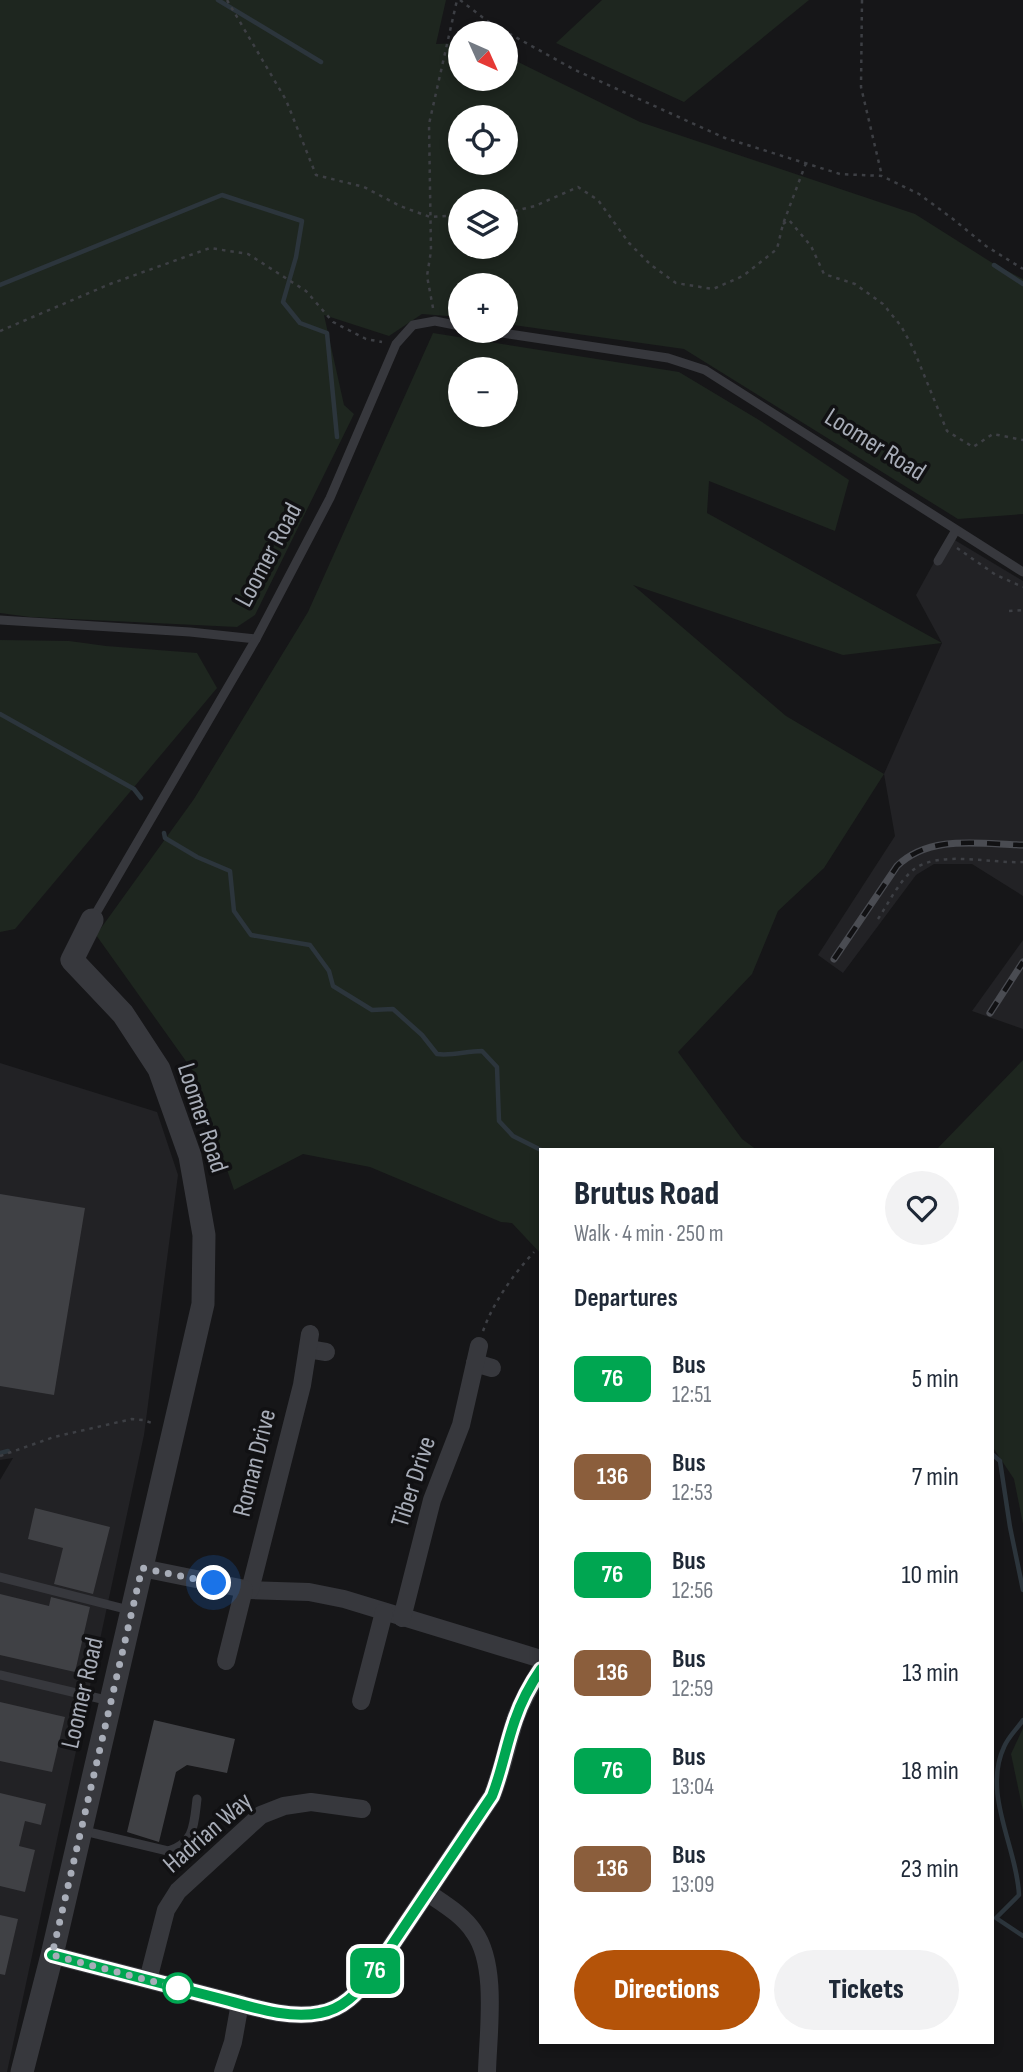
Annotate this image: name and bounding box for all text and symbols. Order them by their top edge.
north arrow [448,21,518,91]
map controls [448,21,518,427]
button: locate [448,105,518,175]
button: layers [448,189,518,259]
button: + [448,273,518,343]
button: − [448,357,518,427]
street label: Loomer Road [819,402,931,488]
street label: Loomer Road [229,498,309,612]
street label: Loomer Road [170,1059,234,1177]
button: heart [885,1171,959,1245]
text: Brutus Road [574,1174,719,1214]
text: Walk · 4 min · 250 m [574,1220,724,1248]
text: Departures [574,1283,678,1314]
text: Bus [672,1350,706,1381]
text: 76 [602,1364,623,1393]
text: 5 min [912,1364,959,1395]
text: 12:51 [672,1381,711,1409]
street label: Roman Drive [227,1406,283,1520]
street label: Tiber Drive [385,1433,443,1531]
text: Bus [672,1448,706,1479]
text: 136 [597,1462,628,1491]
text: 7 min [912,1462,959,1493]
text: 12:53 [672,1479,713,1507]
text: Bus [672,1546,706,1577]
text: 76 [602,1560,623,1589]
text: 10 min [902,1560,959,1591]
your location [196,1565,231,1600]
text: 12:56 [672,1577,713,1605]
street label: Loomer Road [55,1634,111,1752]
text: Bus [672,1644,706,1675]
text: 136 [597,1658,628,1687]
text: 13 min [902,1658,959,1689]
text: 12:59 [672,1675,714,1703]
text: Bus [672,1742,706,1773]
text: 76 [602,1756,623,1785]
text: 18 min [902,1756,959,1787]
text: 13:04 [672,1773,714,1801]
street label: Hadrian Way [157,1786,259,1880]
text: Bus [672,1840,706,1871]
text: 136 [597,1854,628,1883]
text: 23 min [901,1854,959,1885]
text: 13:09 [672,1871,714,1899]
line badge: 76 [344,1948,406,1994]
button: Directions [574,1950,760,2030]
button: Tickets [774,1950,959,2030]
text: 76 [364,1956,386,1985]
unlabelled marker [163,1973,193,2003]

